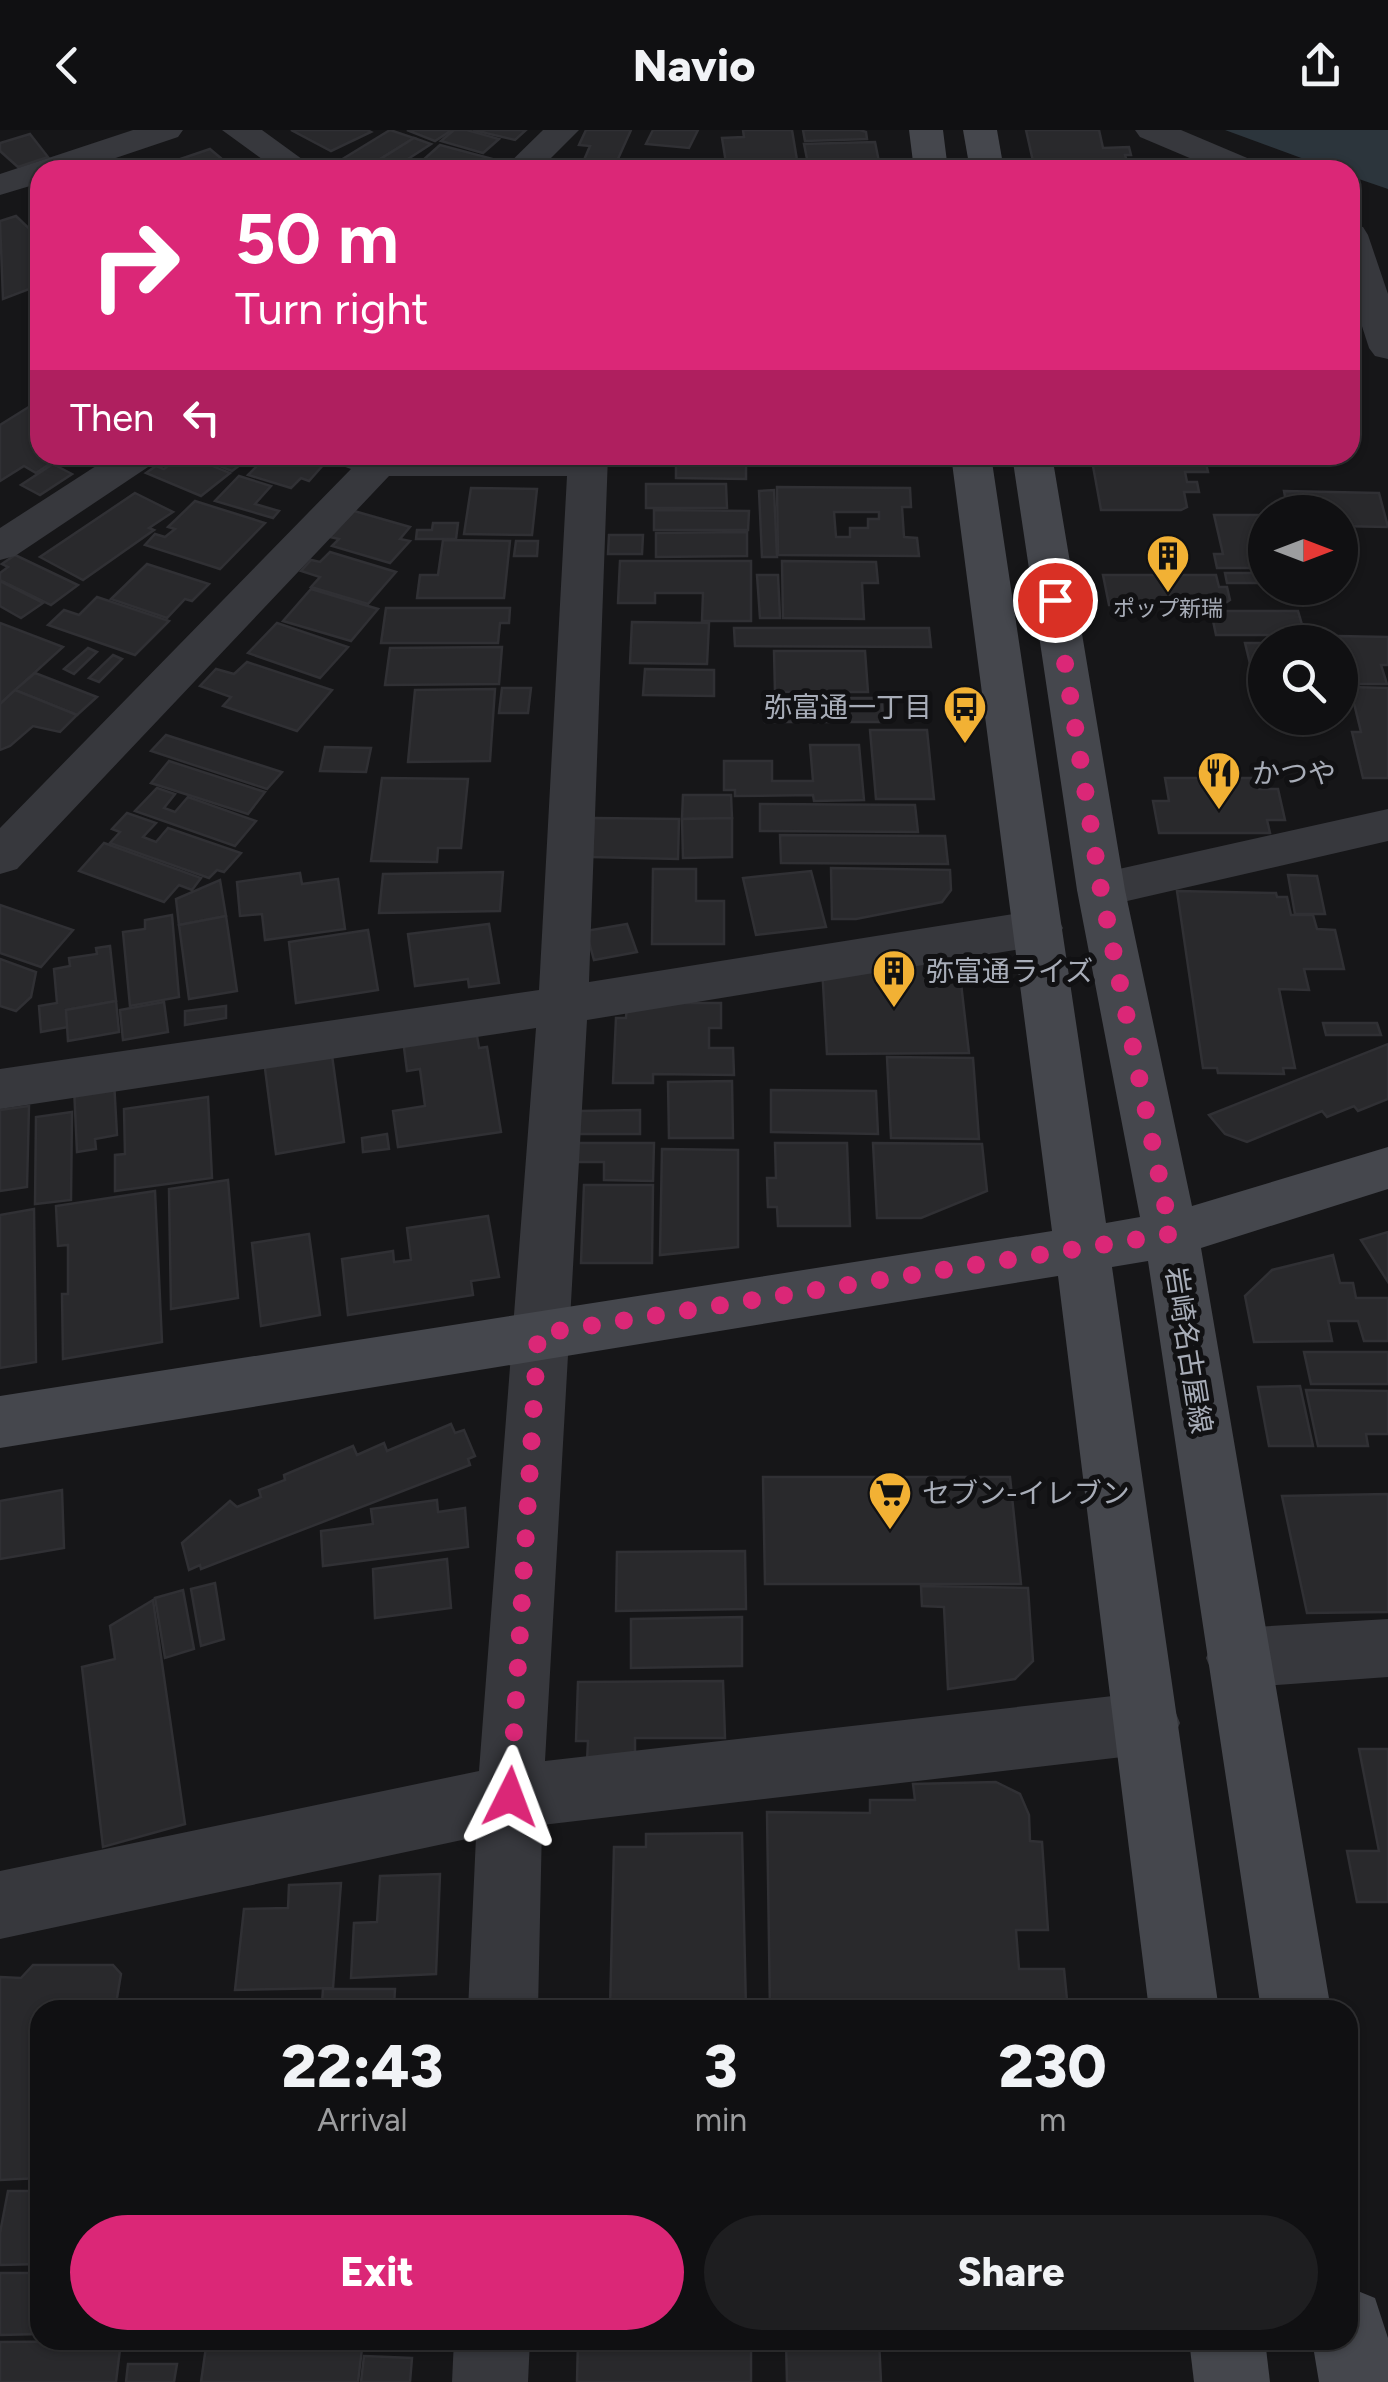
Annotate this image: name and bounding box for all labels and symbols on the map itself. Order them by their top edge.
north arrow [1248,495,1358,605]
building icon: ポップ新瑞 [1145,533,1191,594]
pin [1013,558,1098,643]
place label: ポップ新瑞 [1113,595,1223,622]
bus stop icon: 弥富通一丁目 [942,684,988,745]
place label: 弥富通一丁目 [764,690,932,724]
restaurant icon: かつや [1196,750,1242,811]
place label: かつや [1252,756,1336,790]
building icon: 弥富通ライズ [871,948,917,1009]
place label: 弥富通ライズ [926,954,1093,988]
street label: 岩崎名古屋線 [1159,1264,1219,1436]
supermarket icon: セブン-イレブン [867,1470,913,1531]
place label: セブン-イレブン [922,1476,1130,1510]
position arrow [458,1745,562,1849]

